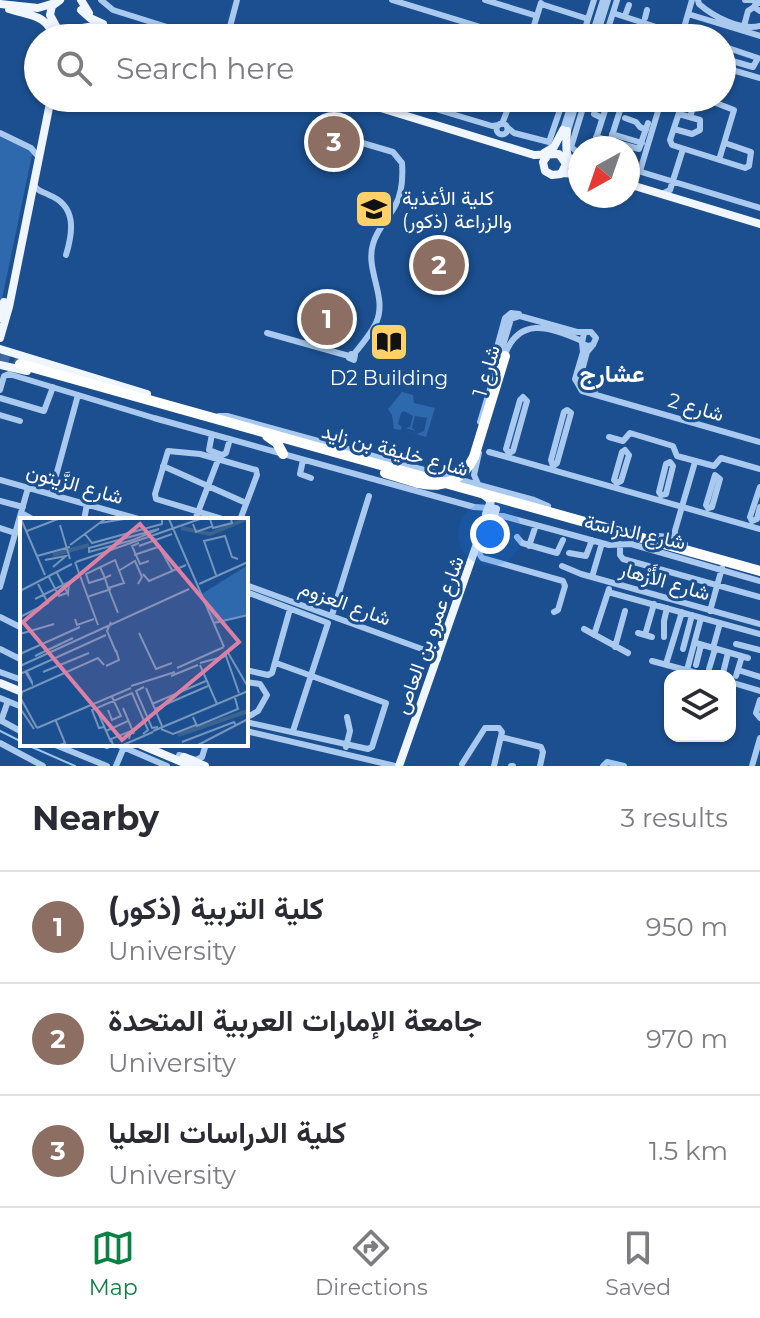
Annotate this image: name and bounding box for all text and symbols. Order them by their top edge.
search box [24,24,736,112]
icon: search [52,46,96,90]
text: Search here [116,50,294,87]
pin: 3 [308,112,360,172]
north arrow [568,136,640,208]
place label: كلية الأغذية والزراعة (ذكور) [402,186,512,234]
school or university icon: كلية الأغذية والزراعة (ذكور) [353,188,395,230]
pin: 2 [413,235,465,295]
pin: 1 [301,289,353,349]
library icon: D2 Building [368,321,410,363]
street label: شارع 1 [467,342,507,400]
district label: عشارج [580,359,644,390]
place label: D2 Building [330,366,448,390]
street label: شارع 2 [665,388,727,428]
street label: شارع خليفة بن زايد [319,419,471,483]
street label: شارع الزَّيتون [23,459,126,511]
street label: شارع الدراسة [582,510,688,556]
your location [470,514,510,554]
inset map [20,518,248,746]
street label: شارع عمرو بن العاص [389,553,471,718]
street label: شارع الأَزْهار [616,554,713,607]
street label: شارع العزوم [295,575,394,632]
map controls [664,670,736,742]
button: layers [664,670,736,742]
text: Nearby [32,797,159,839]
text: 3 results [621,802,728,834]
text: كلية التربية (ذكور) [108,890,324,927]
text: 1 [53,911,63,943]
text: 950 m [646,911,728,943]
text: University [108,935,236,967]
text: جامعة الإمارات العربية المتحدة [108,1002,482,1039]
text: 2 [50,1023,66,1055]
text: 970 m [646,1023,728,1055]
text: University [108,1047,236,1079]
text: كلية الدراسات العليا [108,1114,346,1151]
text: 3 [50,1135,66,1167]
text: 1.5 km [649,1135,728,1167]
text: University [108,1159,236,1191]
tab: Map [89,1226,138,1301]
tab: Directions [315,1226,428,1301]
tab: Saved [605,1226,671,1301]

